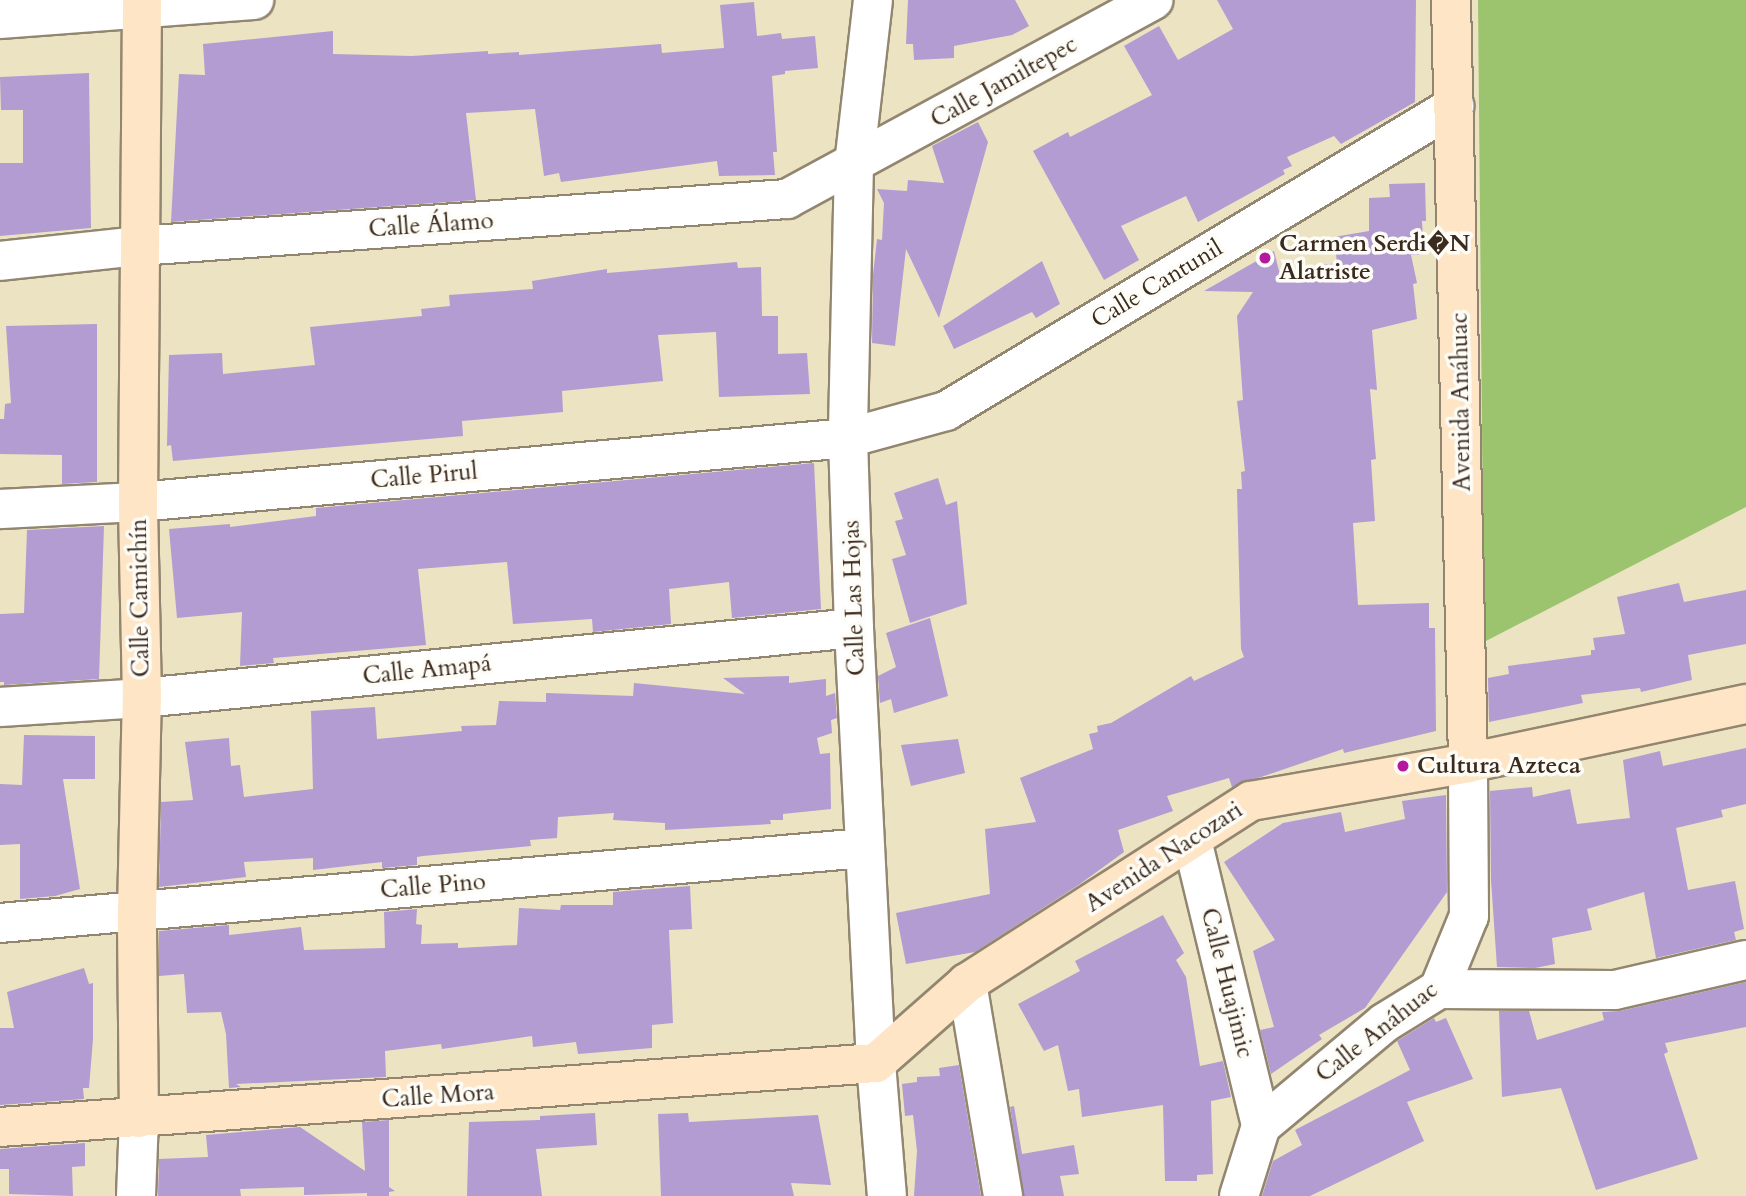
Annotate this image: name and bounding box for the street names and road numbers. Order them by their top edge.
street label: Calle Jamiltepec [926,30,1082,134]
street label: Calle Álamo [368,206,494,244]
street label: Calle Cantunil [1086,234,1228,334]
street label: Avenida Anáhuac [1445,312,1477,492]
street label: Calle Pirul [369,457,479,495]
street label: Calle Camichín [124,518,156,678]
street label: Calle Las Hojas [837,520,871,676]
street label: Calle Amapá [361,649,493,691]
street label: Avenida Nacozari [1080,796,1248,918]
street label: Calle Pino [379,867,487,905]
street label: Calle Huajimic [1194,905,1260,1061]
street label: Calle Anáhuac [1310,975,1444,1089]
street label: Calle Mora [381,1078,495,1114]

